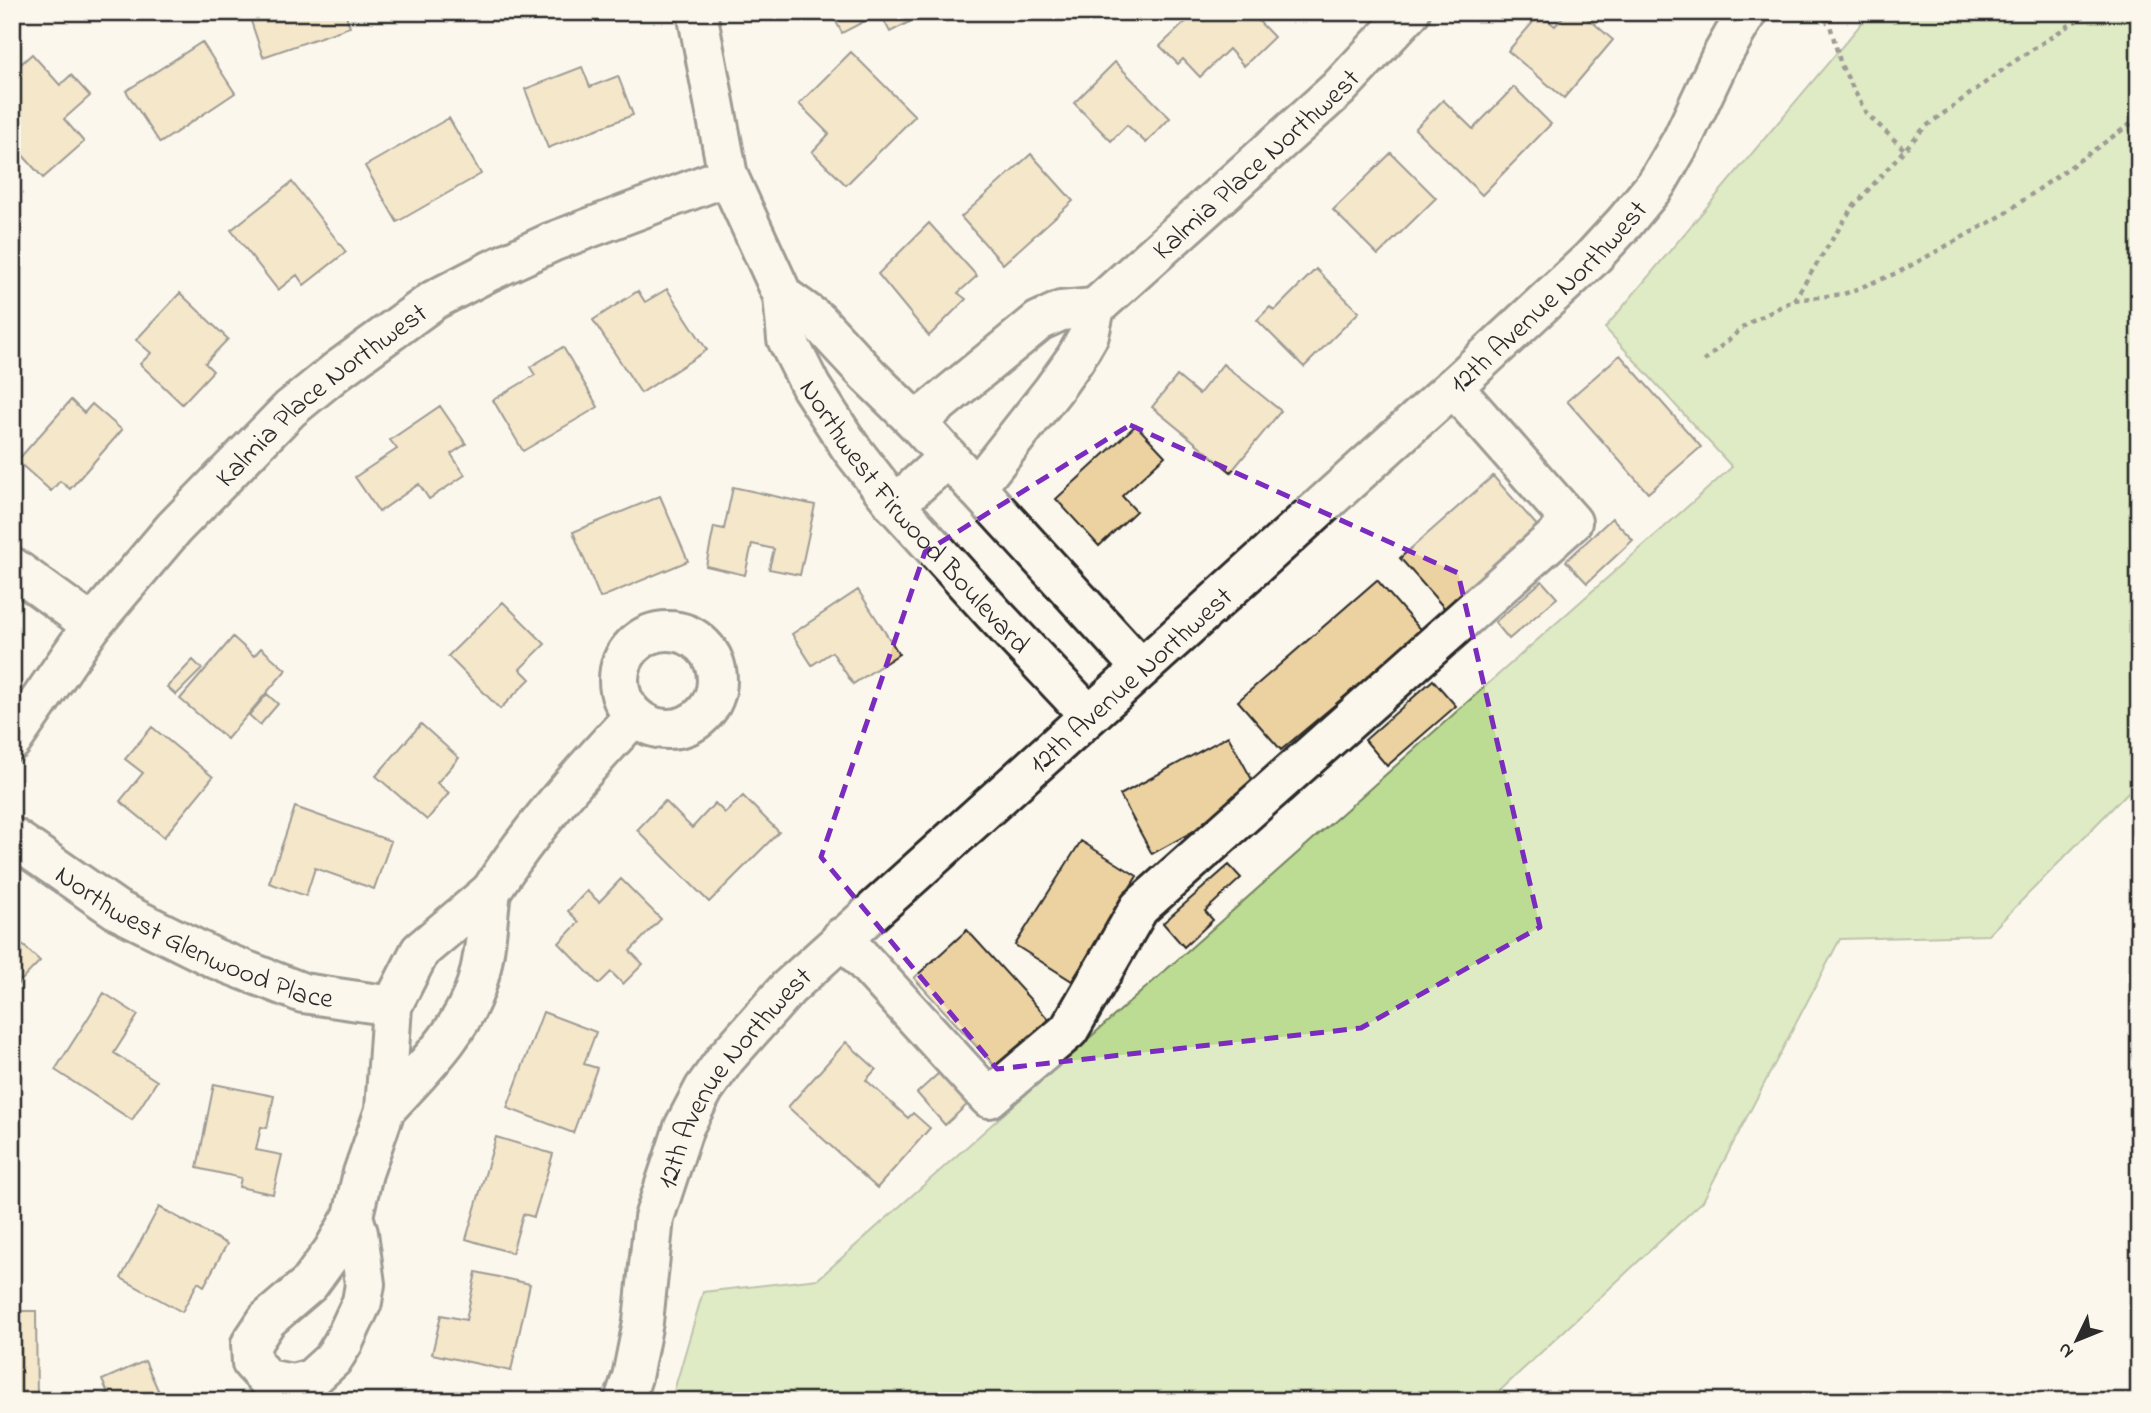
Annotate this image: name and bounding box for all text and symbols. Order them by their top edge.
street label: Kalmia Place Northwest [1144,61,1371,271]
street label: 12th Avenue Northwest [1441,192,1659,405]
street label: Kalmia Place Northwest [207,294,437,498]
street label: Northwest Firwood Boulevard [787,372,1039,665]
street label: 12th Avenue Northwest [1021,578,1243,785]
street label: Northwest Glenwood Place [46,856,336,1021]
street label: 12th Avenue Northwest [648,959,823,1195]
north arrow [2042,1304,2112,1374]
text: N [2052,1336,2081,1364]

